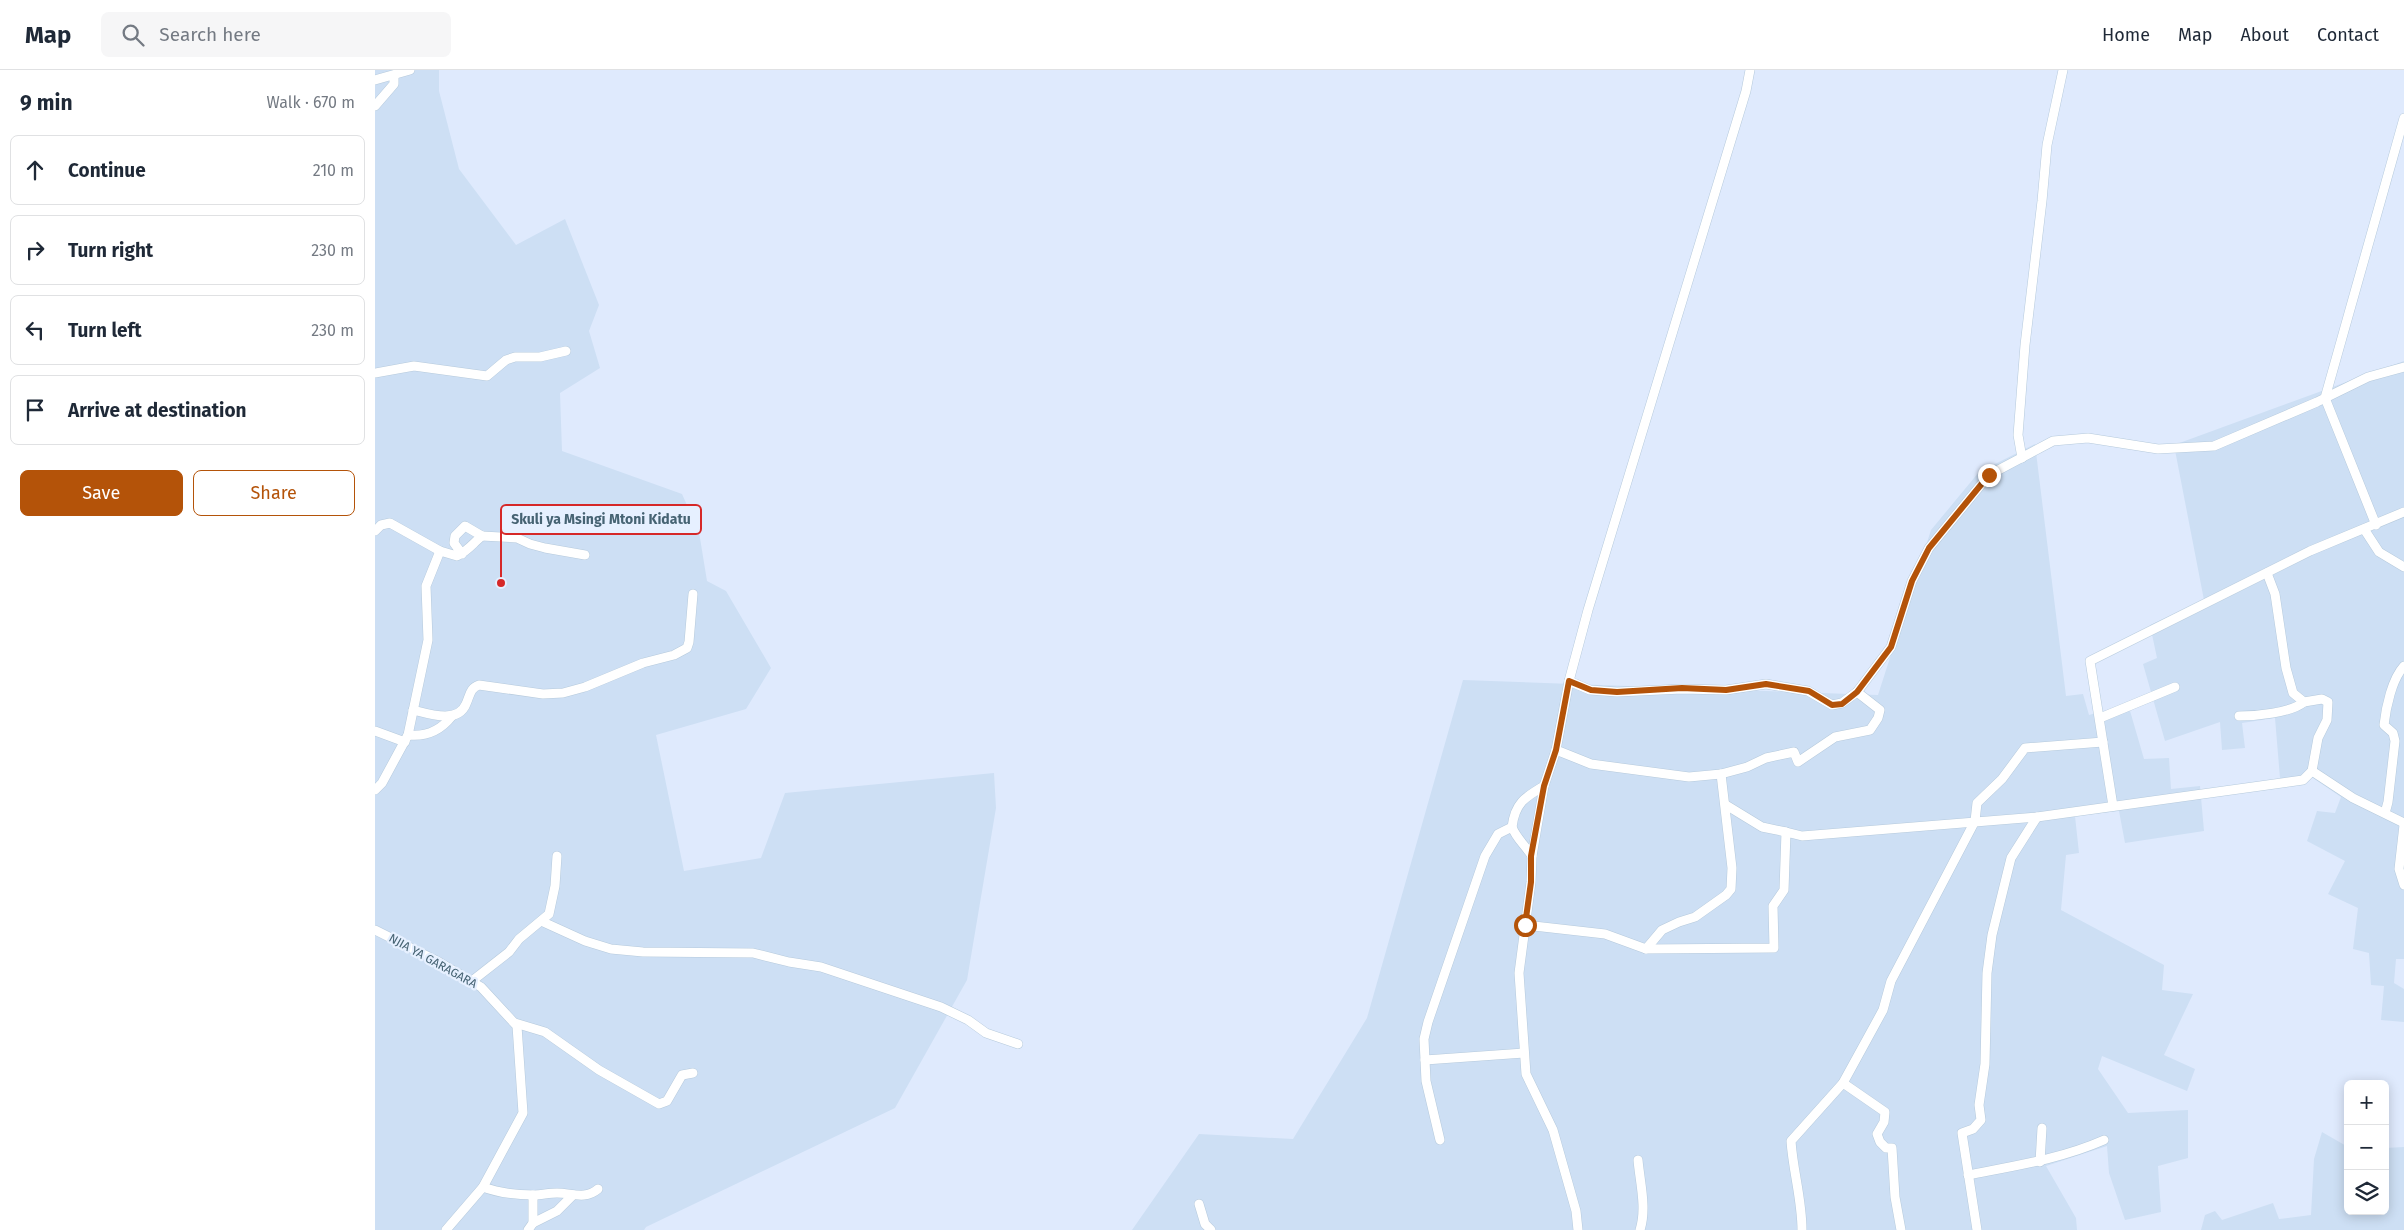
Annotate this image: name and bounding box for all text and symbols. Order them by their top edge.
search box [101,12,451,57]
text: Map [25,21,71,49]
icon: search [119,21,147,49]
text: Search here [159,23,261,46]
text: Home [2102,24,2150,46]
text: Map [2178,24,2212,46]
text: About [2240,24,2289,46]
text: Contact [2317,24,2379,46]
text: 9 min [20,90,73,116]
text: Walk · 670 m [267,93,355,112]
icon: ahead [21,156,49,184]
text: Continue [68,159,146,182]
text: 210 m [313,161,354,180]
icon: right [21,236,49,264]
text: Turn right [68,239,153,262]
text: 230 m [311,241,354,260]
icon: left [21,316,49,344]
text: Turn left [68,319,142,342]
text: 230 m [311,321,354,340]
icon: arrive [21,396,49,424]
text: Arrive at destination [68,399,247,422]
route end [1978,464,2001,487]
button: Save [20,470,183,516]
button: Share [193,470,355,516]
callout: Skuli ya Msingi Mtoni Kidatu [501,505,701,534]
text: Skuli ya Msingi Mtoni Kidatu [511,511,691,528]
route start [1514,914,1537,937]
street label: NJIA YA GARAGARA [386,931,480,991]
map controls [2344,1080,2389,1215]
button: + [2344,1080,2389,1125]
button: − [2344,1125,2389,1170]
button: layers [2344,1170,2389,1215]

